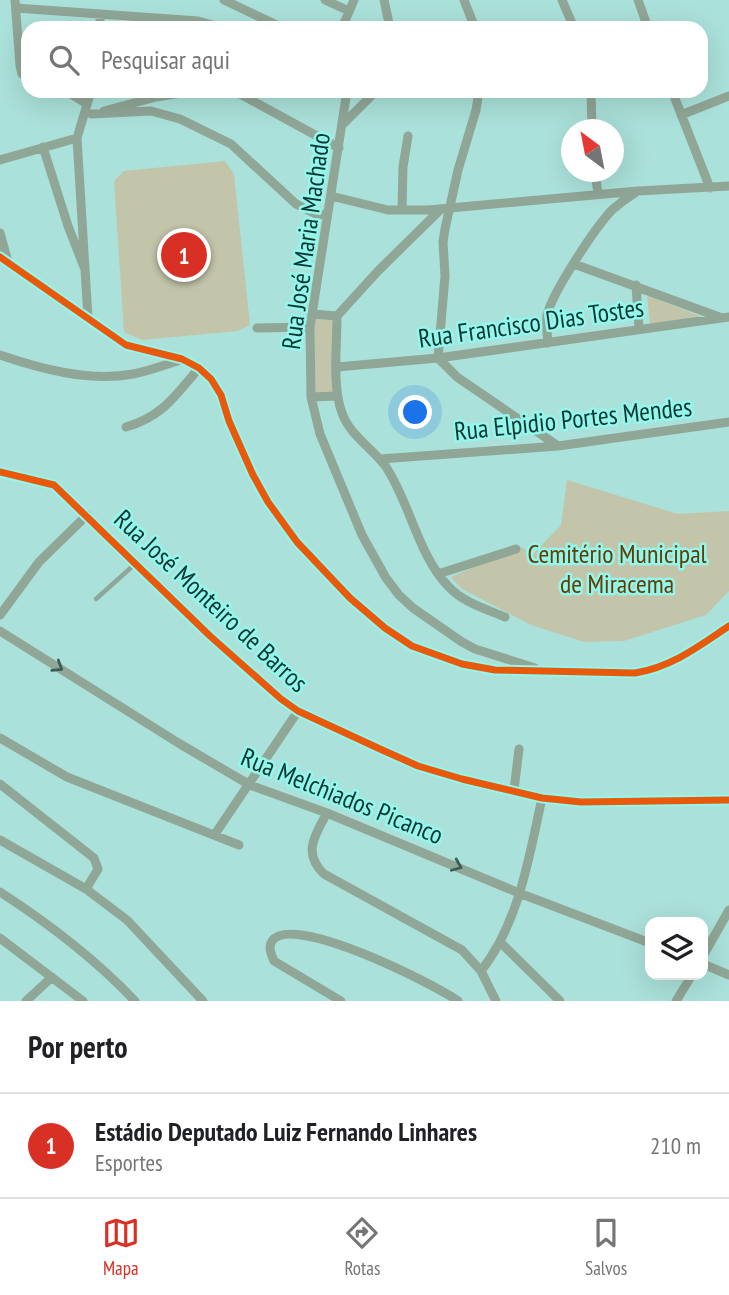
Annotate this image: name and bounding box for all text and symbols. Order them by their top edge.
search box [21,21,708,98]
icon: search [45,41,83,79]
text: Pesquisar aqui [101,43,230,76]
north arrow [561,119,624,182]
street label: Rua José Maria Machado [274,130,337,351]
pin: 1 [161,229,207,281]
street label: Rua Francisco Dias Tostes [416,290,646,355]
street label: Rua Elpidio Portes Mendes [452,390,693,447]
your location [398,395,432,429]
street label: Rua José Monteiro de Barros [108,502,315,699]
park label: Cemitério Municipal de Miracema [527,537,707,600]
one-way arrow [50,659,63,672]
street label: Rua Melchiados Picanco [236,740,448,851]
one-way arrow [450,858,462,872]
map controls [645,917,708,980]
button: layers [645,917,708,980]
text: Por perto [28,1027,128,1066]
text: Estádio Deputado Luiz Fernando Linhares [95,1115,477,1148]
text: 1 [46,1131,57,1160]
text: 210 m [650,1131,701,1160]
text: Esportes [95,1148,163,1177]
tab: Mapa [102,1214,140,1280]
tab: Rotas [343,1214,381,1280]
tab: Salvos [585,1214,627,1280]

